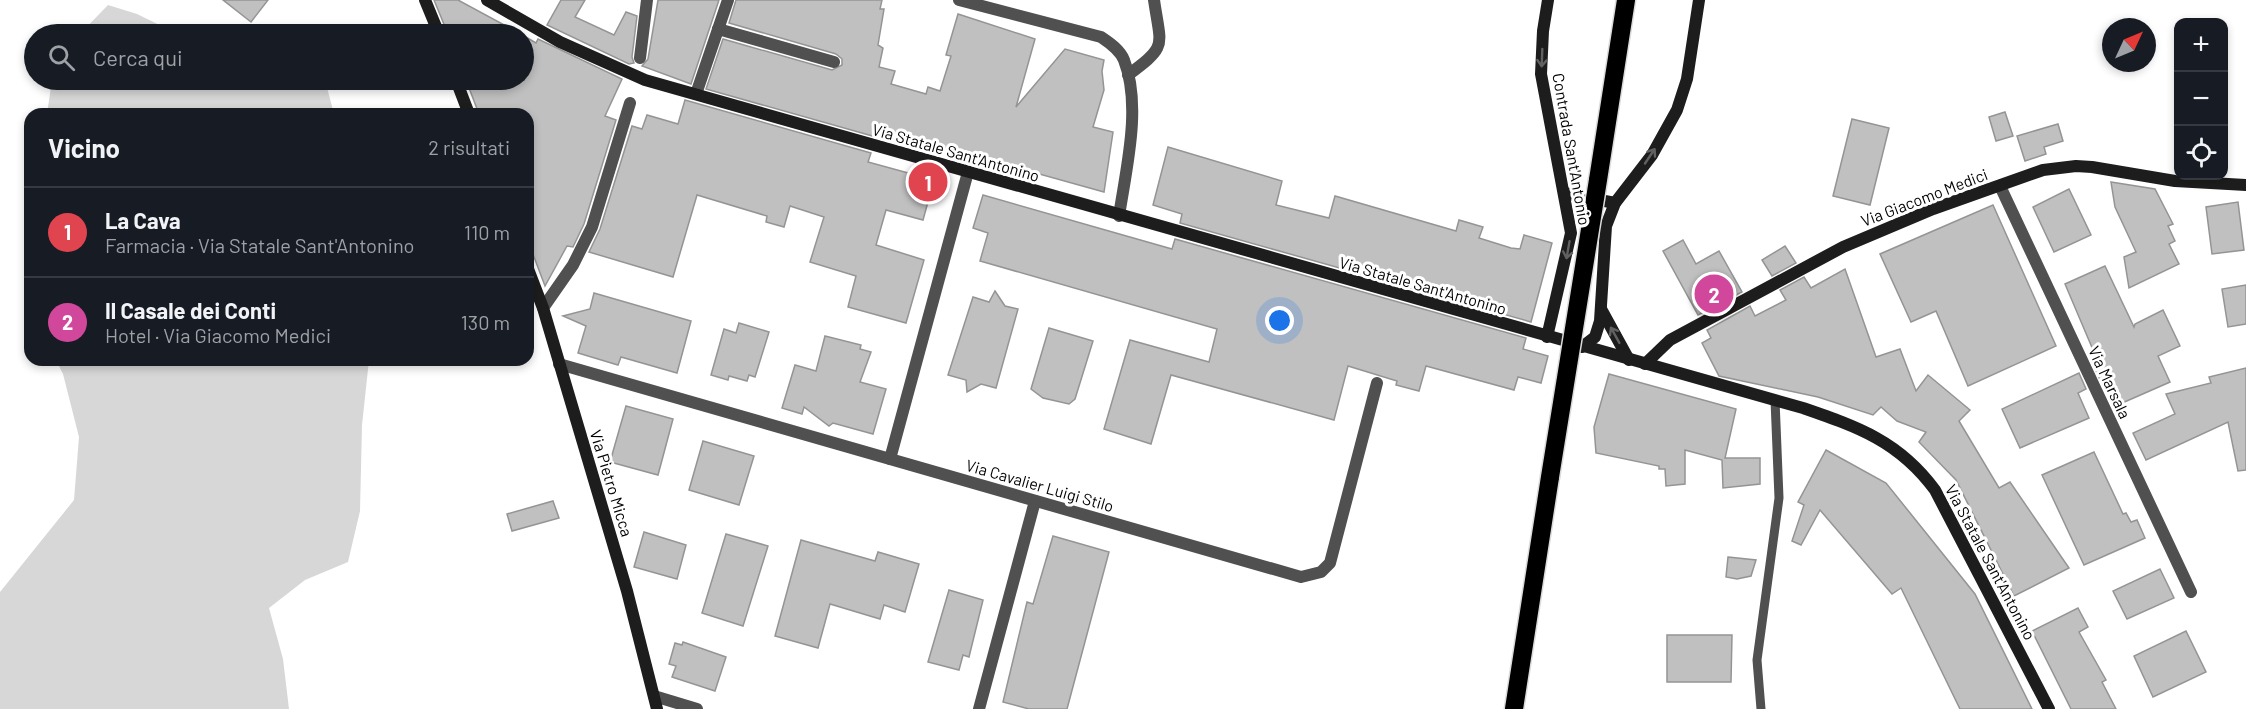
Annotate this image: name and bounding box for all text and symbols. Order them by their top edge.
north arrow [2102,18,2156,72]
map controls [2174,18,2228,180]
button: + [2174,18,2228,72]
search box [24,24,534,90]
icon: search [45,41,78,74]
text: Cerca qui [93,44,183,70]
one-way arrow [1536,47,1547,67]
street label: Contrada Sant'Antonio [1549,71,1595,227]
button: − [2174,72,2228,126]
street label: Via Statale Sant'Antonino [870,119,1042,185]
button: locate [2174,126,2228,180]
text: Vicino [48,132,120,163]
text: 2 risultati [428,135,510,159]
one-way arrow [1644,148,1656,165]
pin: 1 [908,160,948,204]
street label: Via Giacomo Medici [1858,164,1990,230]
text: La Cava [105,207,181,233]
text: 1 [64,220,71,244]
text: 110 m [464,220,510,244]
text: Farmacia · Via Statale Sant'Antonino [105,233,414,257]
one-way arrow [1562,240,1573,259]
street label: Via Statale Sant'Antonino [1337,252,1509,318]
pin: 2 [1694,272,1734,316]
text: Il Casale dei Conti [105,297,276,323]
your location [1265,306,1294,335]
text: 2 [62,310,73,334]
text: 130 m [461,310,510,334]
text: Hotel · Via Giacomo Medici [105,323,331,347]
one-way arrow [1609,326,1620,344]
street label: Via Marsala [2085,343,2135,421]
street label: Via Pietro Micca [587,427,637,539]
street label: Via Cavalier Luigi Stilo [964,455,1116,515]
street label: Via Statale Sant'Antonino [1942,481,2040,643]

